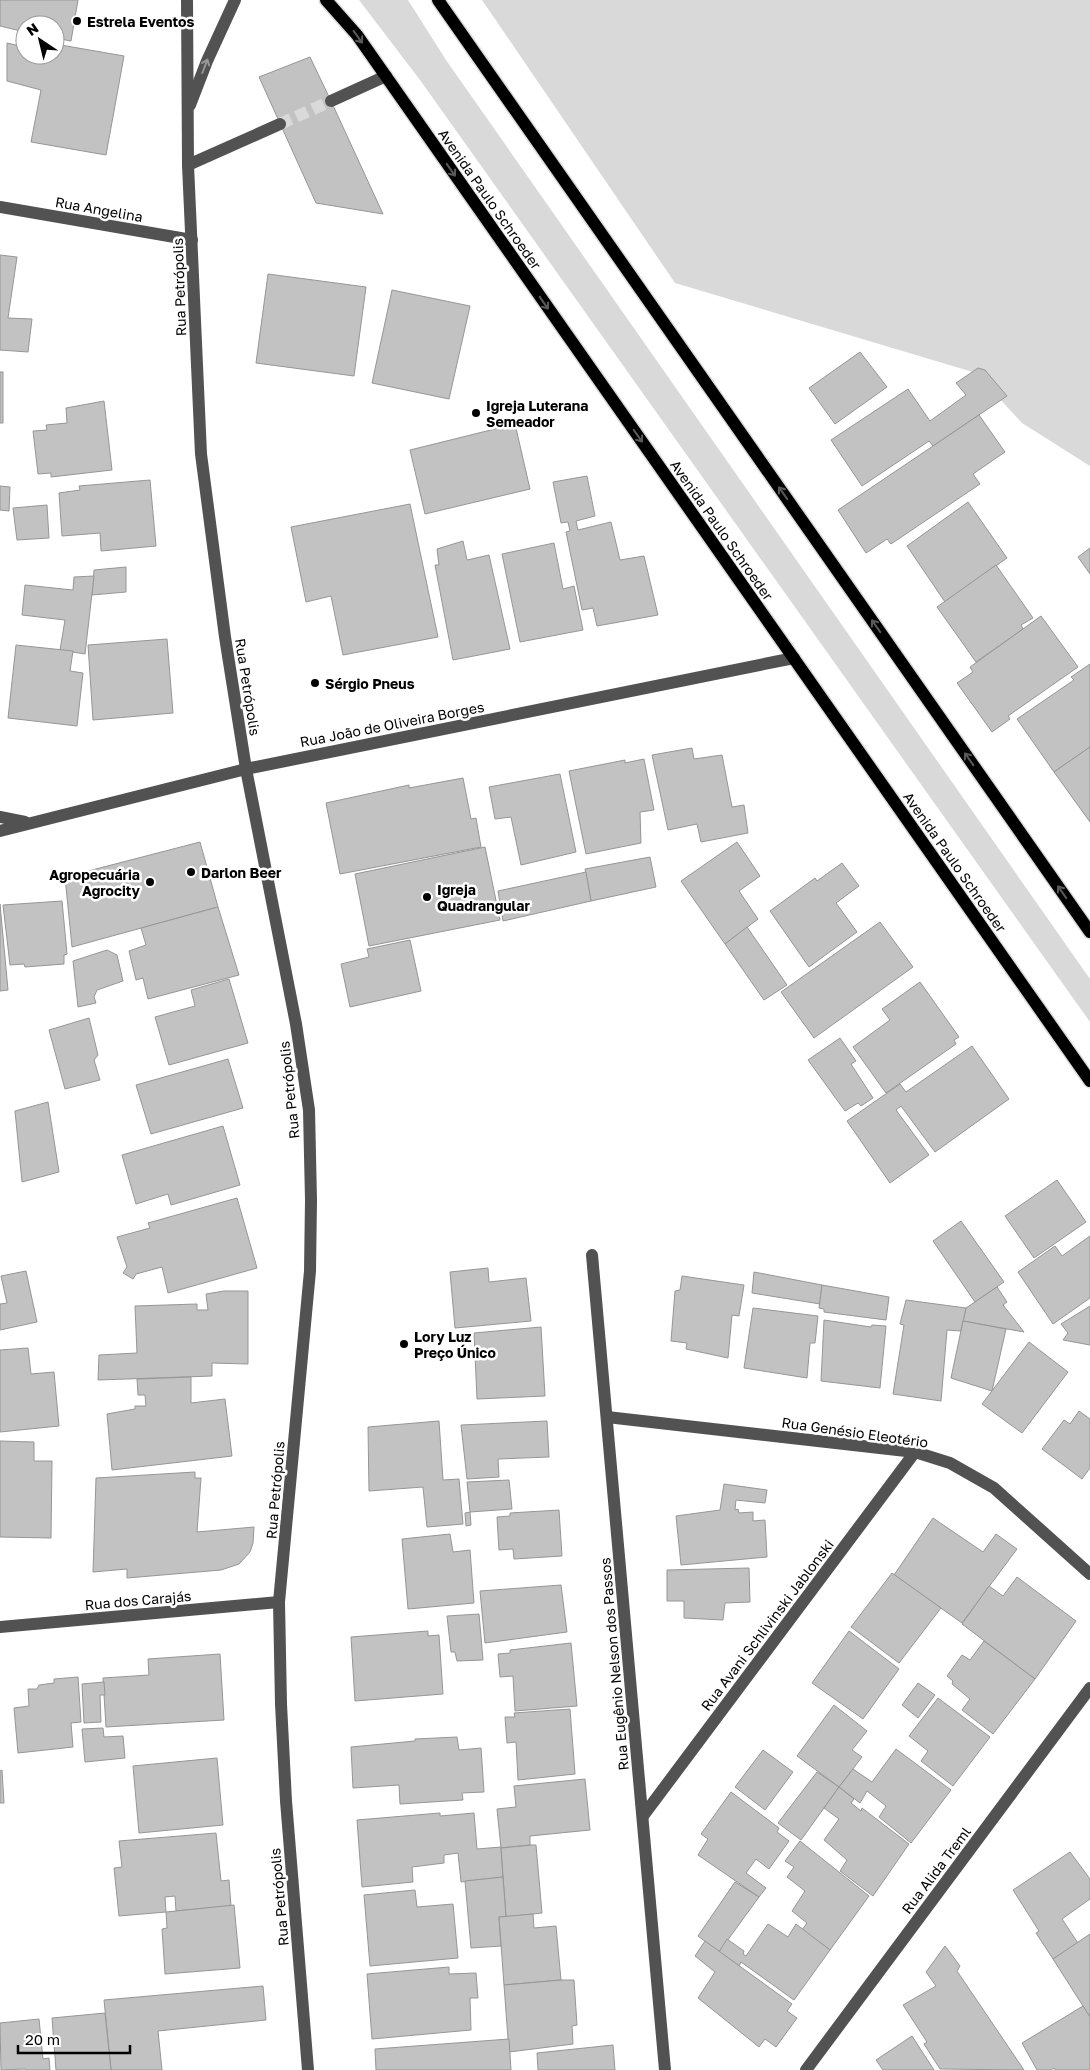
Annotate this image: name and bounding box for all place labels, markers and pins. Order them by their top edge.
place label: Estrela Eventos [87,13,194,30]
marker: Estrela Eventos [71,15,83,27]
place label: Igreja Luterana Semeador [486,397,588,430]
marker: Igreja Luterana Semeador [470,407,482,419]
place label: Sérgio Pneus [325,675,415,692]
marker: Sérgio Pneus [309,677,321,689]
place label: Darlon Beer [201,864,282,881]
place label: Agropecuária Agrocity [49,866,141,899]
marker: Darlon Beer [185,866,197,878]
marker: Agropecuária Agrocity [144,876,156,888]
place label: Igreja Quadrangular [437,881,530,914]
marker: Igreja Quadrangular [421,891,433,903]
place label: Lory Luz Preço Único [414,1328,496,1361]
marker: Lory Luz Preço Único [398,1338,410,1350]

